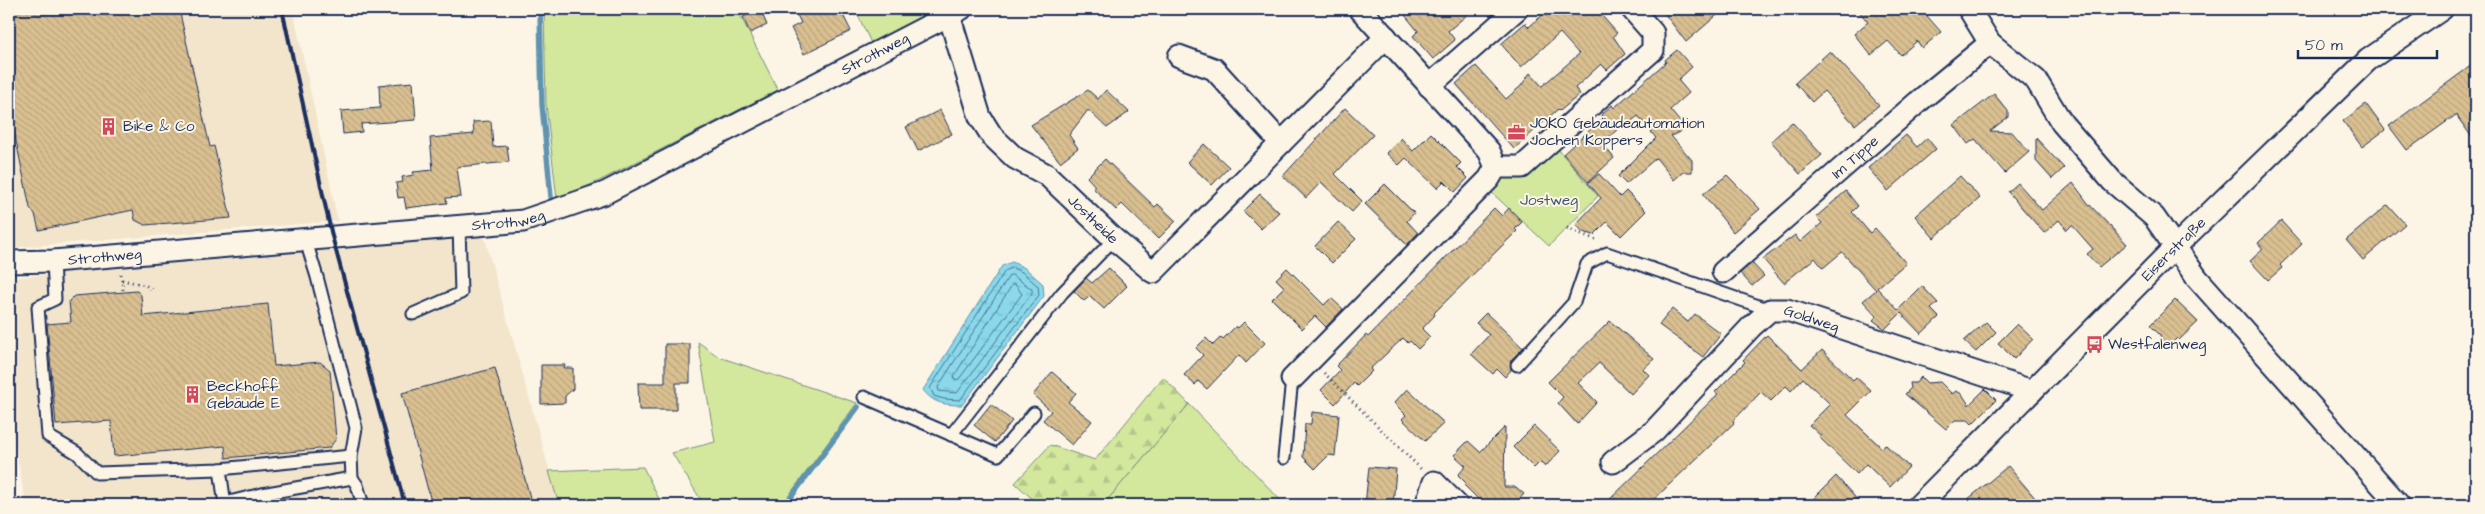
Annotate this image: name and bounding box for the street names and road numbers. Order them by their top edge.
street label: Strothweg [837,27,913,80]
street label: Im Tippe [1827,131,1883,183]
street label: Jostheide [1063,190,1123,249]
street label: Strothweg [471,204,548,236]
street label: Eiserstraße [2136,212,2211,286]
street label: Strothweg [67,243,143,270]
street label: Goldweg [1781,299,1842,338]

